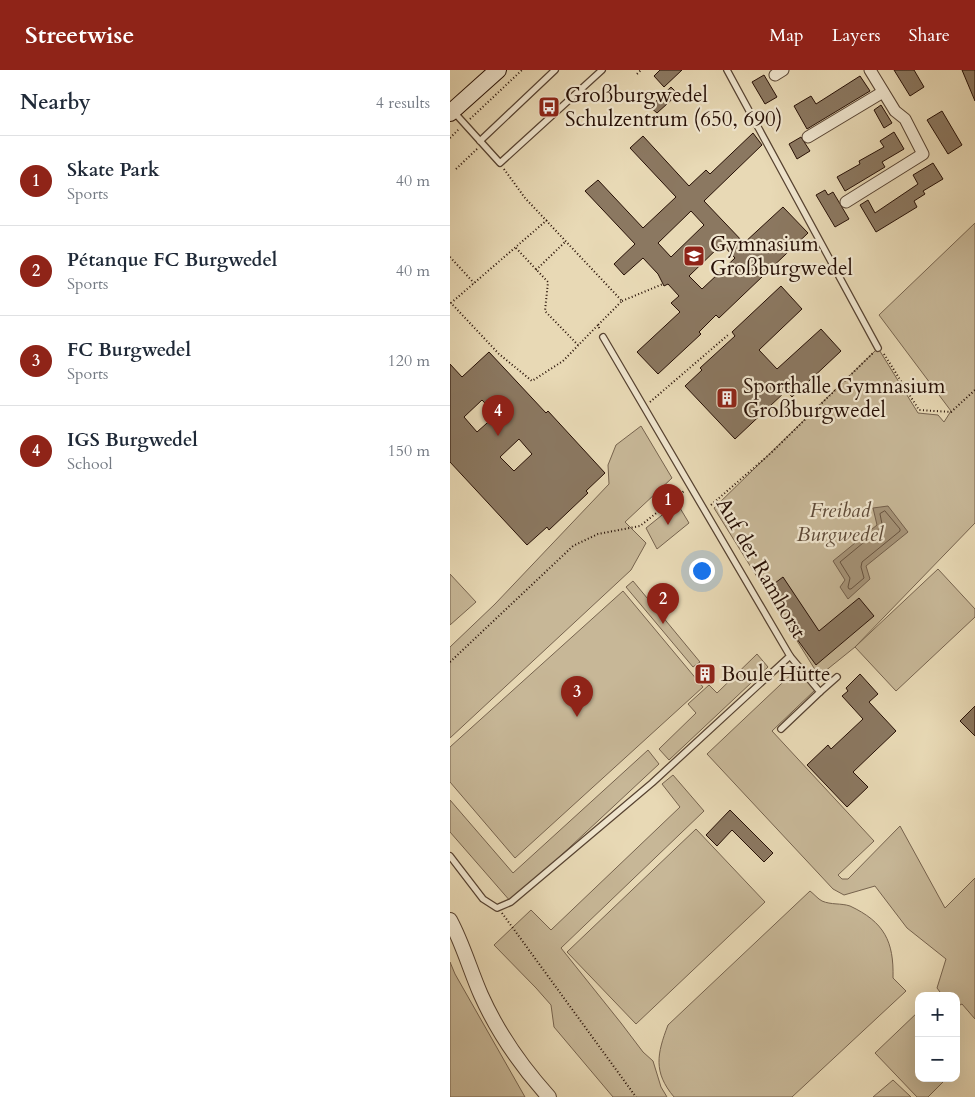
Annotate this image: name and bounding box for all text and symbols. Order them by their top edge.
text: Streetwise [25,19,134,52]
text: Map [769,23,804,48]
text: Layers [832,23,881,48]
text: Share [909,23,950,48]
place label: Großburgwedel Schulzentrum (650, 690) [565,81,782,134]
text: Nearby [20,88,91,117]
text: 4 results [376,92,430,114]
bus stop icon: Großburgwedel Schulzentrum (650, 690) [537,95,561,119]
text: Skate Park [67,157,160,183]
text: 1 [32,170,40,192]
text: 40 m [396,170,430,192]
text: Sports [67,183,108,205]
place label: Gymnasium Großburgwedel [710,230,853,283]
school or university icon: Gymnasium Großburgwedel [682,244,706,268]
text: Pétanque FC Burgwedel [67,247,277,273]
text: 2 [32,260,40,282]
text: 40 m [396,260,430,282]
text: Sports [67,273,108,295]
text: FC Burgwedel [67,337,191,363]
text: 3 [32,350,40,372]
text: 120 m [388,350,430,372]
text: Sports [67,363,108,385]
place label: Sporthalle Gymnasium Großburgwedel [743,372,946,425]
building icon: Sporthalle Gymnasium Großburgwedel [715,386,739,410]
pin: 4 [482,395,514,436]
text: IGS Burgwedel [67,427,198,453]
text: 4 [32,440,40,462]
text: 150 m [388,440,430,462]
text: School [67,453,112,475]
pin: 1 [652,484,684,525]
street label: Auf der Ramhorst [709,492,813,644]
park label: Freibad Burgwedel [797,496,885,549]
your location [689,558,715,584]
pin: 2 [647,583,679,624]
place label: Boule Hütte [721,660,831,689]
building icon: Boule Hütte [693,662,717,686]
pin: 3 [561,676,593,717]
map controls [915,992,960,1082]
button: + [915,992,960,1037]
button: − [915,1037,960,1082]

